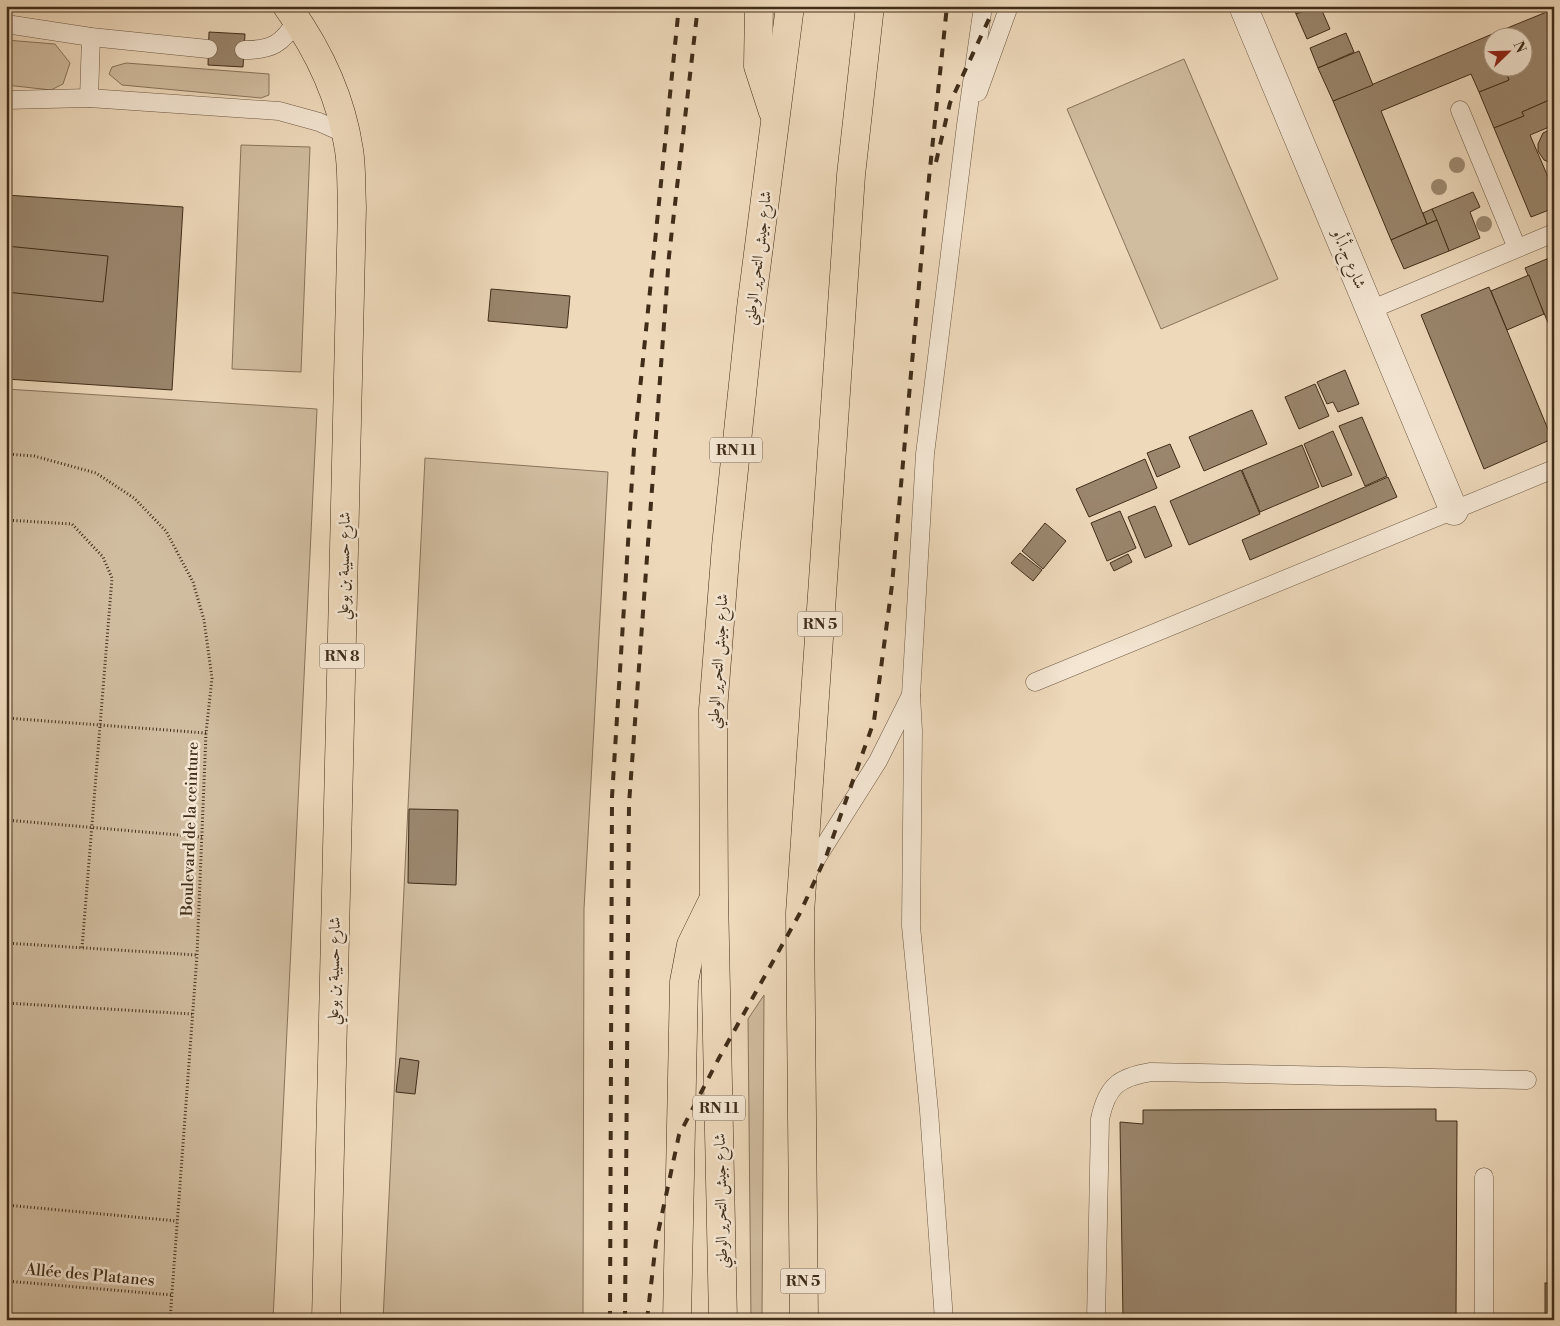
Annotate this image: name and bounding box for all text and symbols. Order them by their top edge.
north arrow [1482,28,1532,78]
text: N [1509,39,1529,56]
street label: شارع جيش التحرير الوطني [740,190,781,327]
street label: شارع ج.أ.أو [1323,224,1372,293]
road number: RN 11 [710,438,762,462]
street label: شارع حسيبة بن بوعلي [333,512,360,620]
street label: شارع جيش التحرير الوطني [703,593,738,730]
road number: RN 5 [798,612,842,636]
road number: RN 8 [320,644,364,668]
street label: Boulevard de la ceinture [177,741,203,918]
street label: شارع حسيبة بن بوعلي [323,917,350,1025]
road number: RN 11 [693,1096,745,1120]
street label: شارع جيش التحرير الوطني [710,1133,737,1269]
street label: Allée des Platanes [23,1259,156,1291]
road number: RN 5 [780,1268,826,1294]

